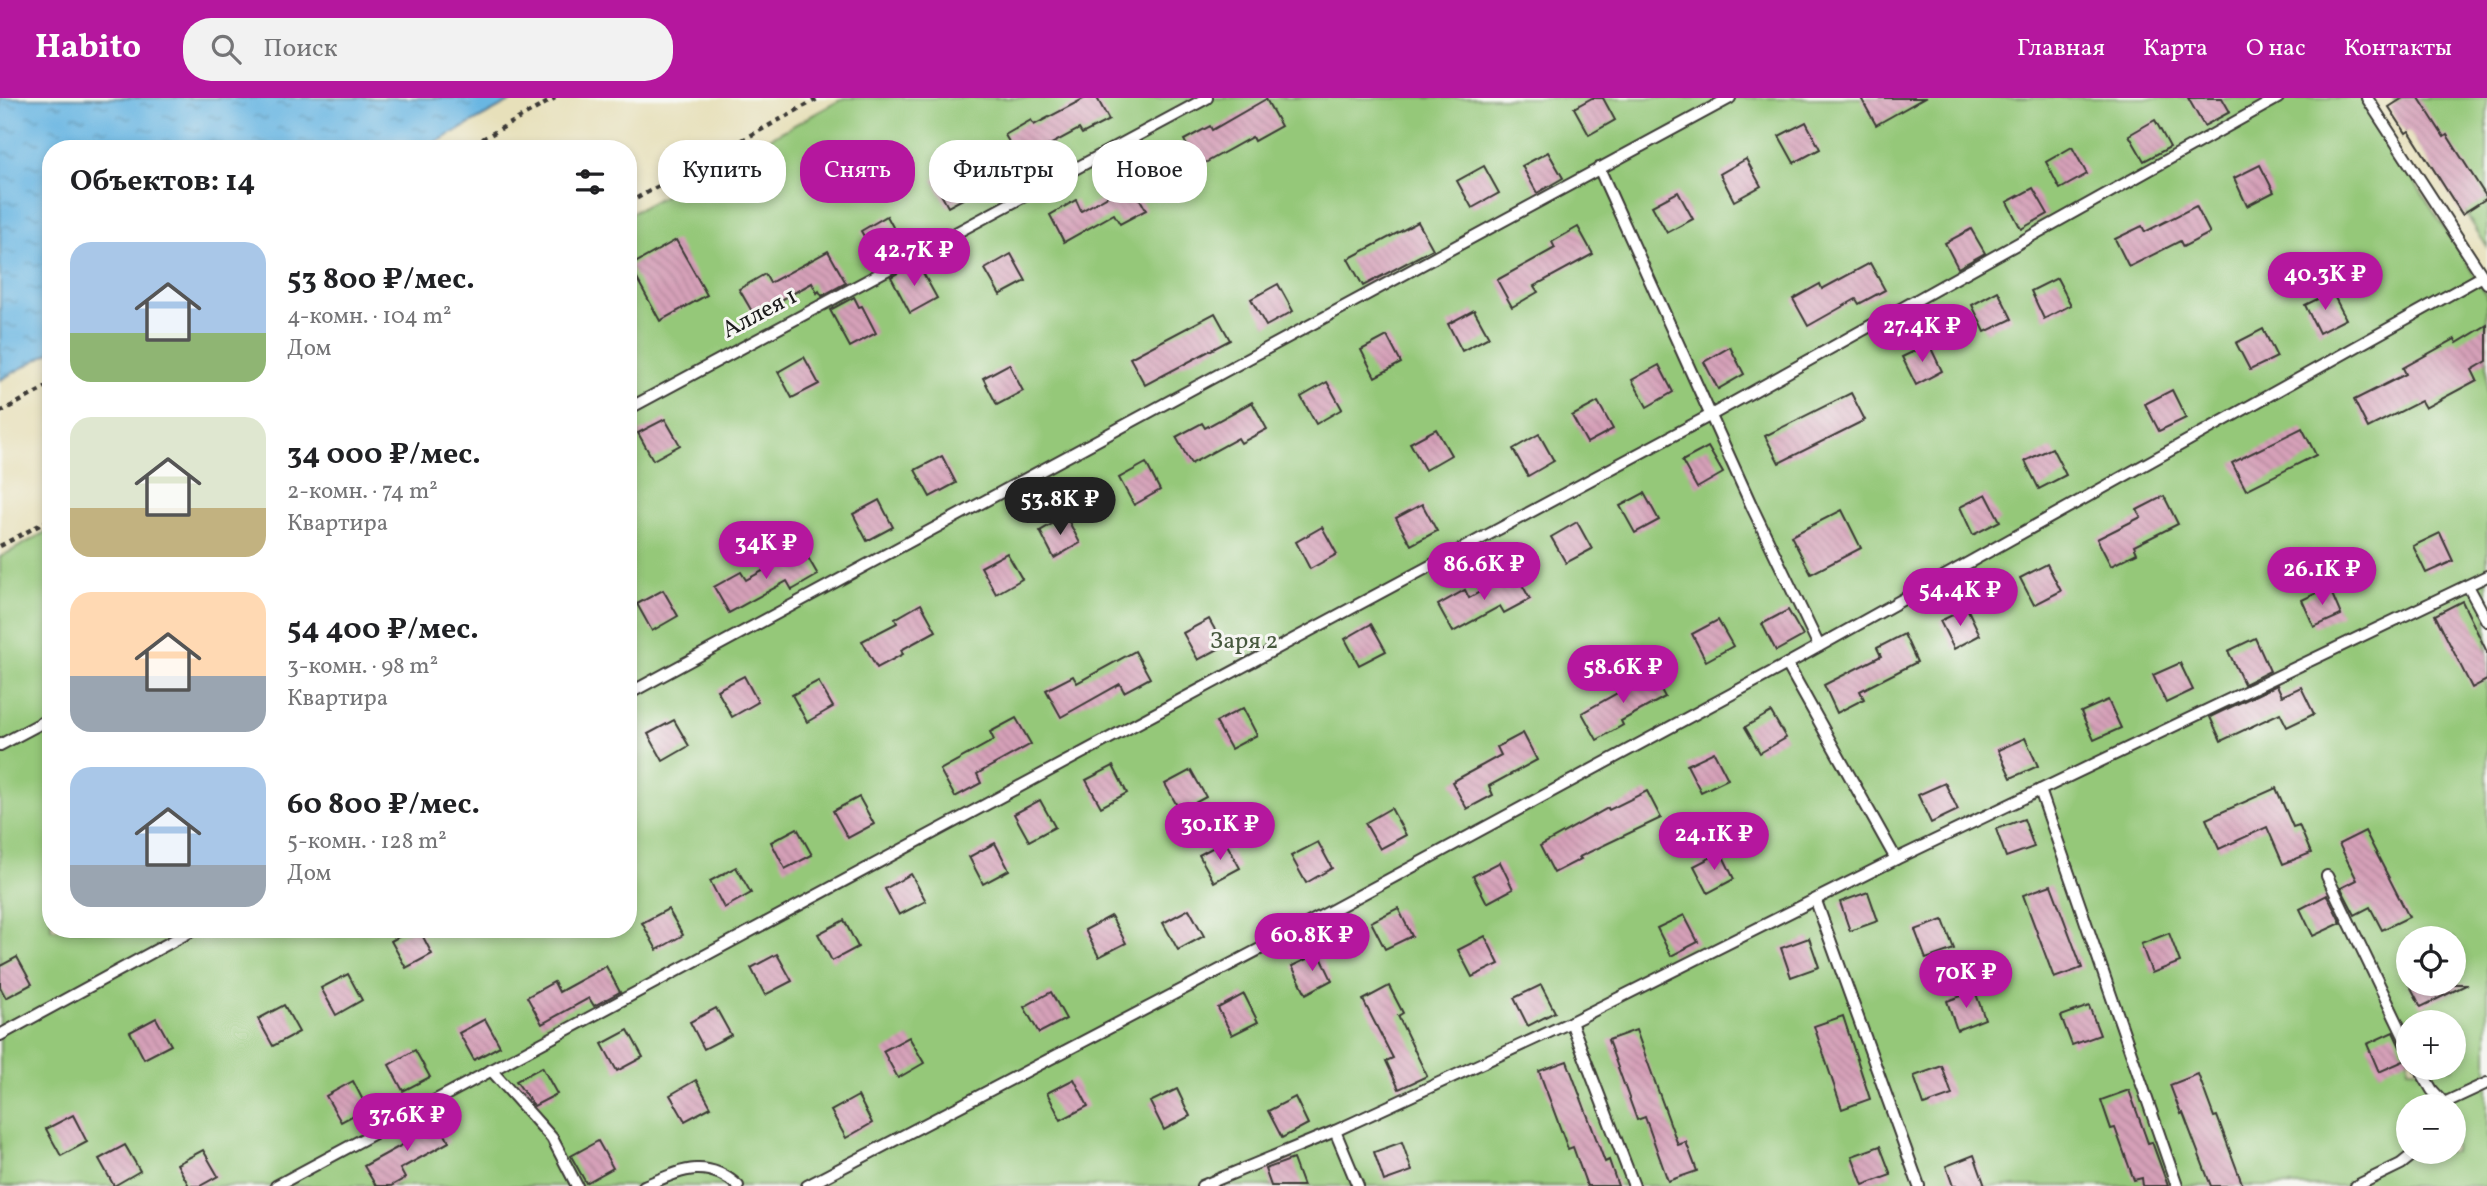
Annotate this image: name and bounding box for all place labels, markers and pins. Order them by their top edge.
pin: 42.7K ₽ [849,228,979,288]
pin: 40.3K ₽ [2260,252,2390,312]
pin: 27.4K ₽ [1857,304,1987,364]
pin: 53.8K ₽ [995,478,1125,537]
pin: 34K ₽ [717,522,815,581]
pin: 86.6K ₽ [1419,542,1549,602]
pin: 26.1K ₽ [2257,547,2387,607]
pin: 54.4K ₽ [1895,568,2025,628]
pin: 58.6K ₽ [1558,646,1688,705]
pin: 30.1K ₽ [1155,802,1285,862]
pin: 24.1K ₽ [1649,812,1779,872]
pin: 60.8K ₽ [1247,914,1377,973]
pin: 70K ₽ [1917,950,2015,1010]
pin: 37.6K ₽ [342,1094,472,1153]

